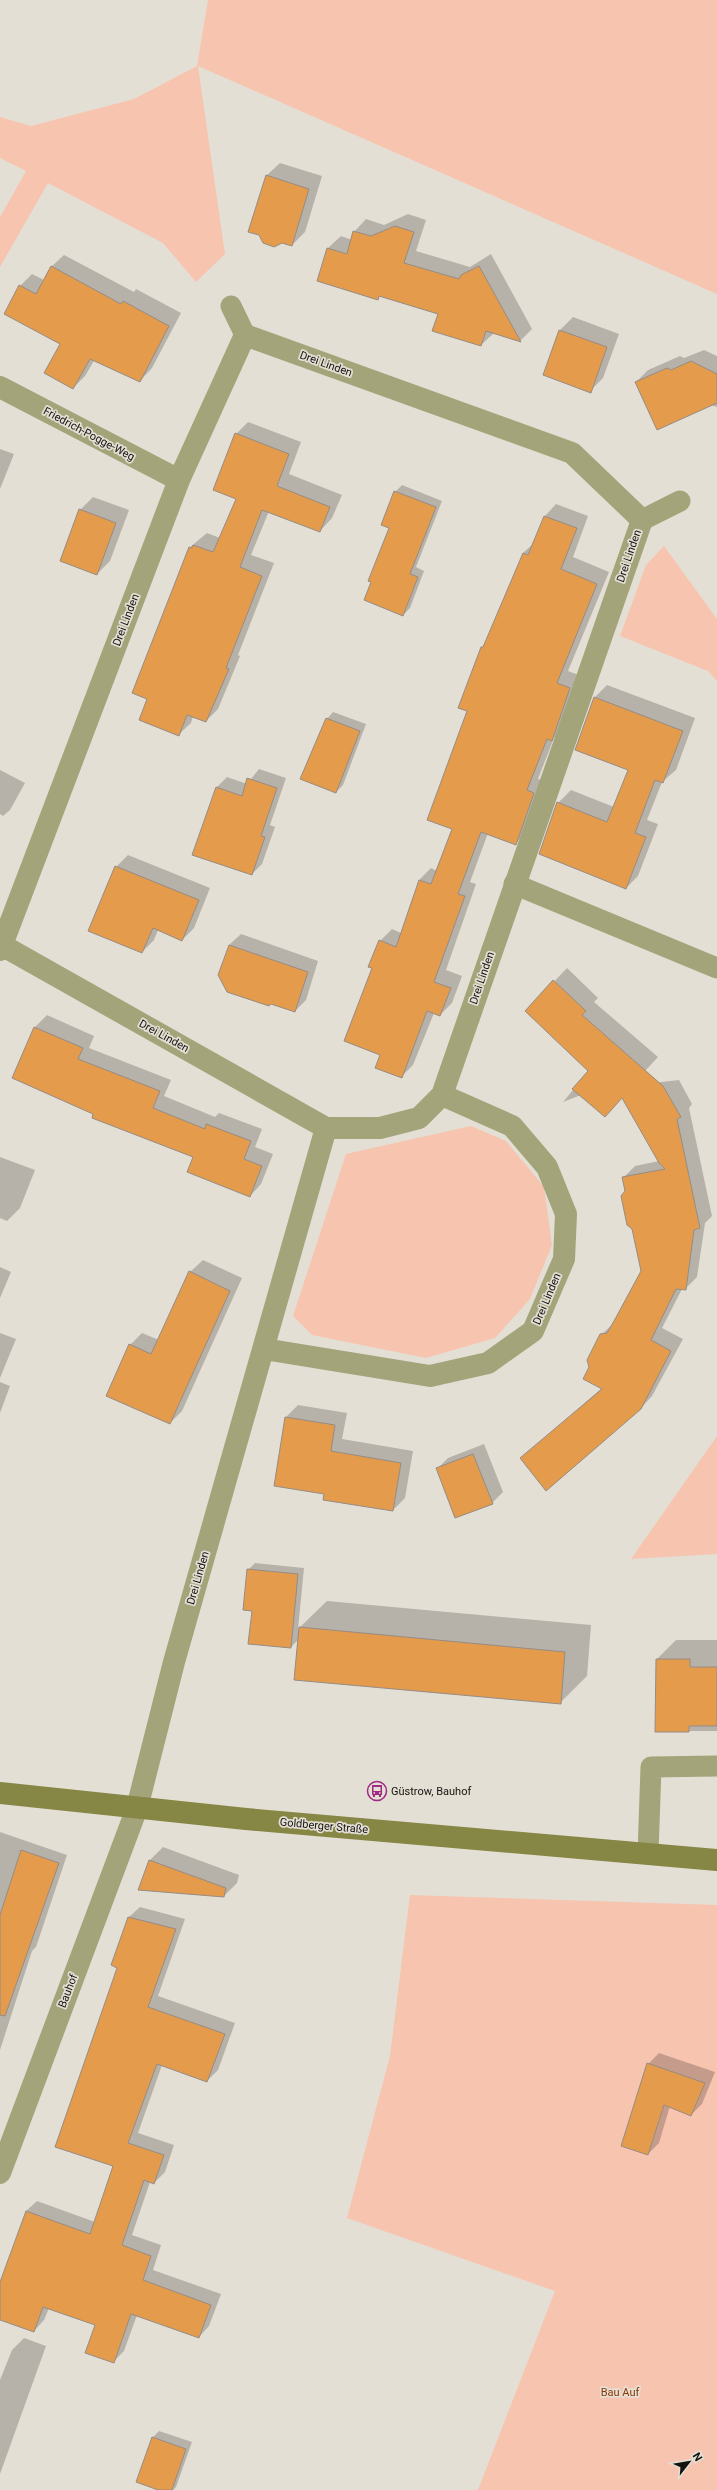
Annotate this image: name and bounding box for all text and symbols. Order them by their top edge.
street label: Drei Linden [298,349,354,379]
street label: Friedrich-Pogge-Weg [41,404,137,464]
street label: Drei Linden [614,528,644,584]
street label: Drei Linden [110,592,142,648]
street label: Drei Linden [467,950,497,1006]
street label: Drei Linden [137,1017,191,1055]
street label: Drei Linden [530,1271,564,1327]
street label: Drei Linden [184,1550,212,1606]
bus stop icon: Güstrow, Bauhof [366,1780,388,1802]
place label: Güstrow, Bauhof [391,1785,471,1798]
street label: Goldberger Straße [279,1816,369,1836]
street label: Bauhof [56,1972,80,2010]
park label: Bau Auf [601,2386,639,2399]
north arrow [669,2442,709,2482]
text: N [690,2450,705,2464]

